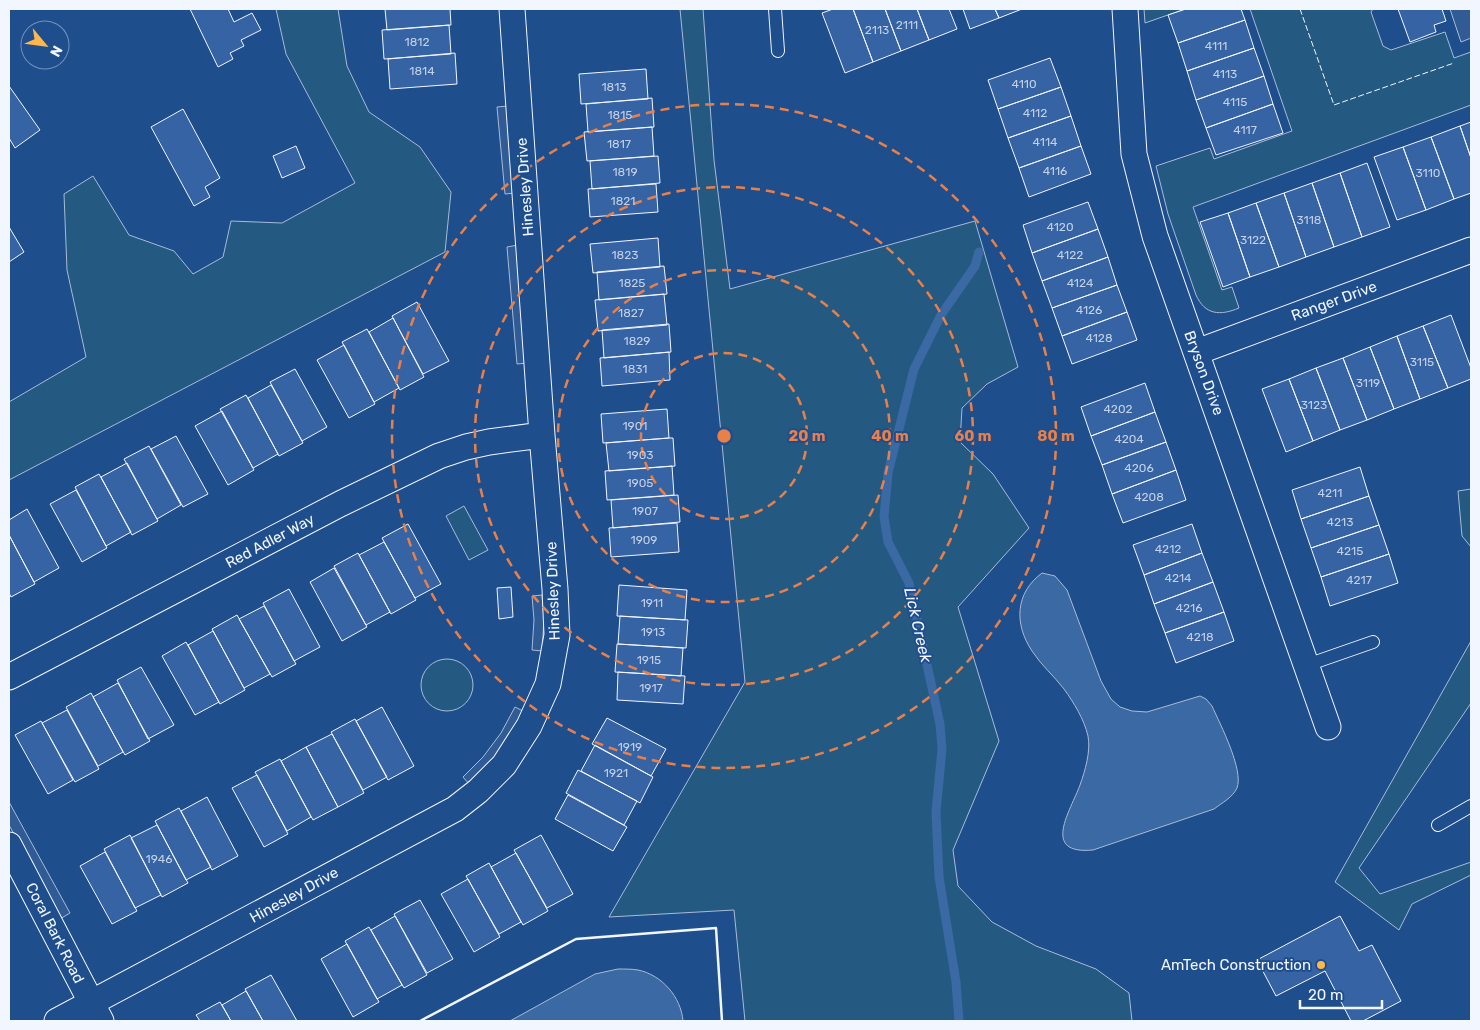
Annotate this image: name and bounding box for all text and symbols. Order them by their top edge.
house number: 2111 [896,18,918,32]
north arrow [20,20,70,70]
house number: 2113 [865,23,889,37]
house number: 1812 [405,35,429,49]
house number: 4111 [1205,39,1227,53]
text: N [46,43,66,60]
house number: 1814 [409,64,435,78]
house number: 4113 [1213,67,1237,81]
house number: 4110 [1011,77,1037,91]
house number: 1813 [601,80,627,94]
house number: 4115 [1223,95,1247,109]
house number: 4112 [1023,106,1047,120]
house number: 1815 [607,108,633,122]
house number: 4117 [1233,123,1257,137]
house number: 4114 [1033,135,1058,149]
street label: Hinesley Drive [513,137,537,237]
house number: 1817 [607,137,631,151]
house number: 4116 [1043,164,1067,178]
house number: 1819 [612,165,638,179]
house number: 3110 [1416,166,1440,180]
house number: 1821 [611,194,635,208]
house number: 3118 [1297,213,1321,227]
house number: 4120 [1046,220,1074,234]
house number: 3122 [1240,233,1266,247]
house number: 1823 [611,248,639,262]
house number: 4122 [1057,248,1083,262]
house number: 1825 [619,276,645,290]
house number: 4124 [1067,276,1094,290]
street label: Ranger Drive [1289,277,1379,325]
house number: 4126 [1076,303,1102,317]
house number: 1827 [618,306,644,320]
street label: Bryson Drive [1180,328,1228,418]
house number: 4128 [1085,331,1113,345]
house number: 1829 [624,334,650,348]
house number: 3115 [1410,355,1434,369]
house number: 1831 [623,362,647,376]
house number: 3119 [1356,376,1380,390]
house number: 3123 [1301,398,1327,412]
house number: 4202 [1103,402,1133,416]
house number: 1901 [622,419,648,433]
centre of rings [715,427,733,445]
text: 20 m [789,427,825,445]
text: 40 m [871,427,909,445]
text: 60 m [955,427,991,445]
text: 80 m [1037,427,1075,445]
house number: 4204 [1114,432,1144,446]
house number: 1903 [626,448,654,462]
house number: 4206 [1124,461,1154,475]
house number: 1905 [626,476,654,490]
house number: 4211 [1318,486,1342,500]
house number: 4208 [1134,490,1164,504]
house number: 1907 [632,504,658,518]
street label: Red Adler Way [222,510,318,572]
house number: 4213 [1327,515,1353,529]
house number: 1909 [631,533,658,547]
street label: Hinesley Drive [542,541,564,641]
house number: 4212 [1155,542,1181,556]
house number: 4215 [1337,544,1363,558]
house number: 4214 [1164,571,1192,585]
house number: 4217 [1346,573,1372,587]
water label: Lick Creek [900,586,936,665]
house number: 1911 [641,596,663,610]
house number: 4216 [1176,601,1202,615]
house number: 1913 [641,625,665,639]
house number: 4218 [1186,630,1214,644]
house number: 1915 [637,653,661,667]
house number: 1917 [639,681,663,695]
house number: 1919 [618,740,642,754]
house number: 1921 [604,766,628,780]
house number: 1946 [146,852,172,866]
street label: Hinesley Drive [246,863,342,927]
street label: Coral Bark Road [22,880,88,986]
place label: AmTech Construction [1161,956,1311,974]
marker: AmTech Construction [1315,959,1327,971]
scale bar [1300,978,1382,1010]
text: 20 m [1308,986,1343,1004]

